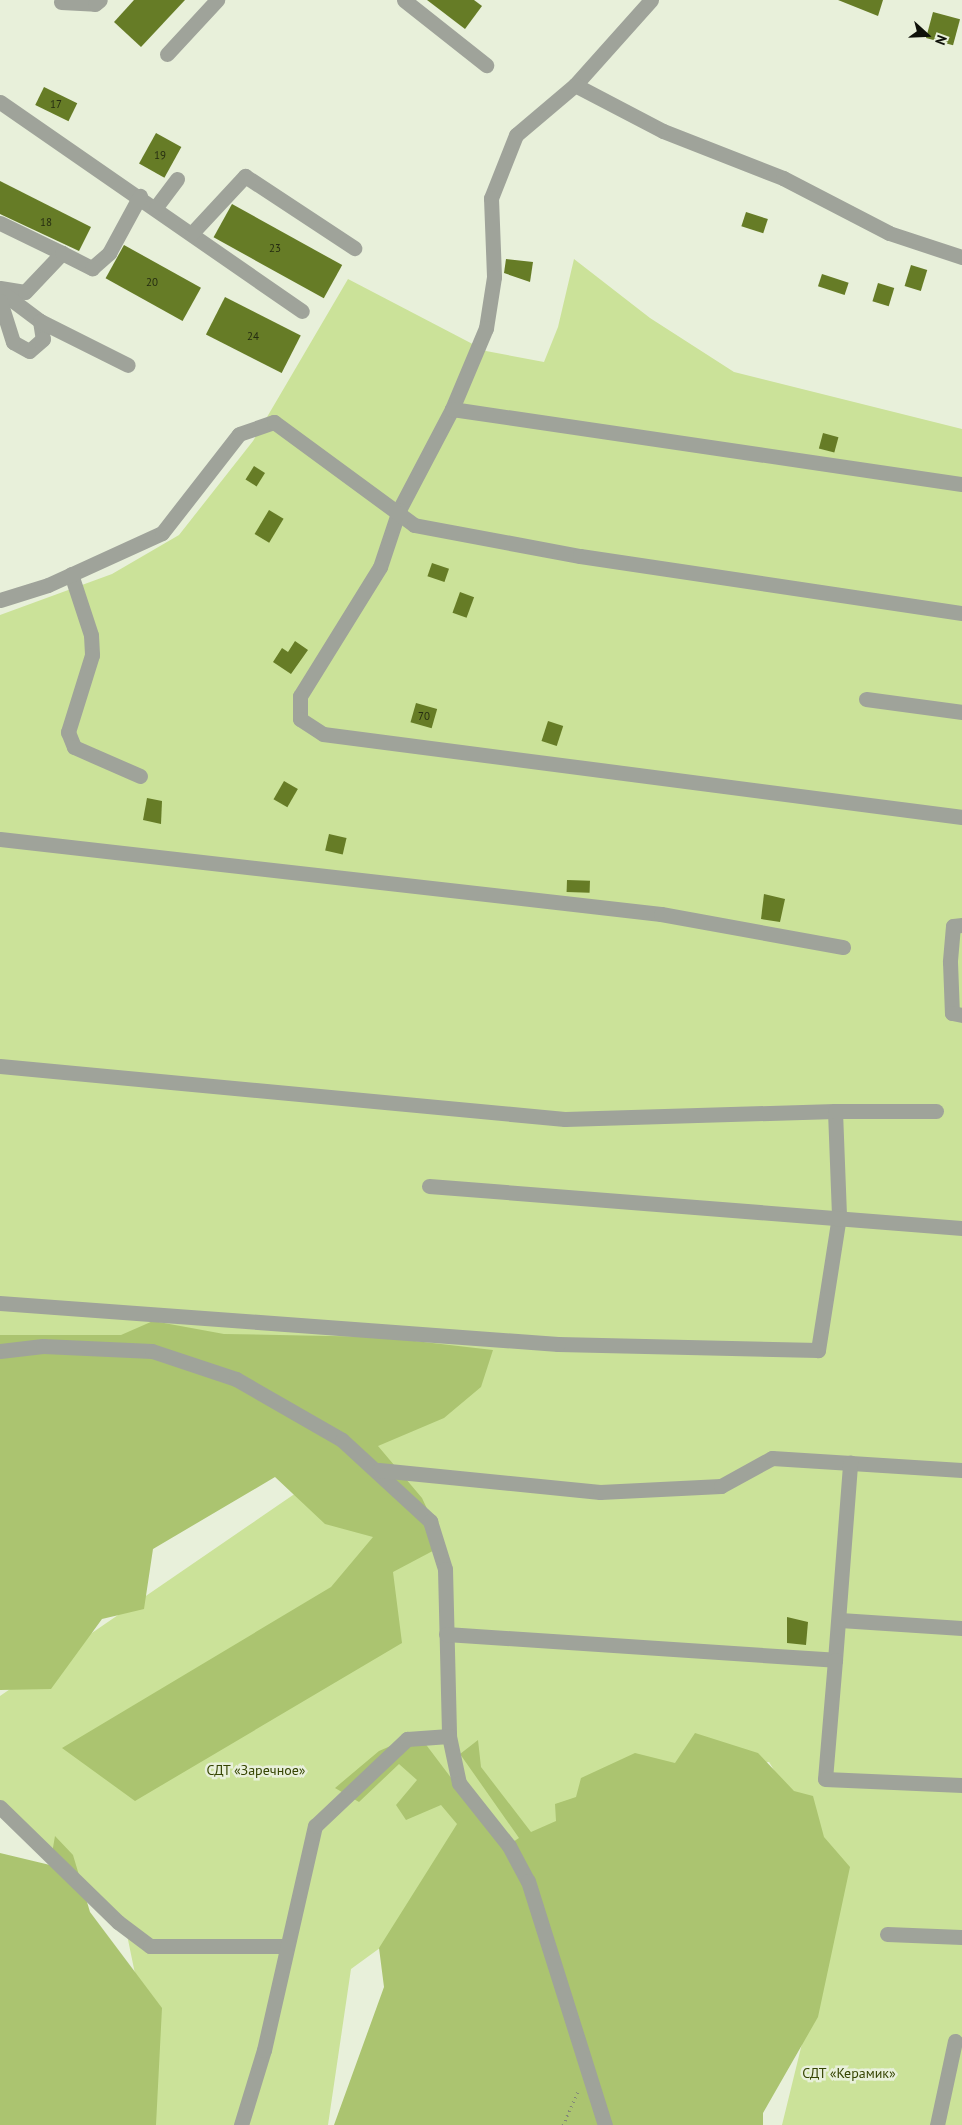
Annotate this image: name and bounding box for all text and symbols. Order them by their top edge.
north arrow [902,10,952,60]
text: N [931,33,951,48]
house number: 17 [50,97,62,111]
house number: 19 [154,148,166,162]
house number: 18 [40,215,52,229]
house number: 23 [269,241,281,255]
house number: 20 [146,275,158,289]
house number: 24 [247,329,259,343]
house number: 70 [418,709,430,723]
park label: СДТ «Заречное» [206,1762,306,1778]
park label: СДТ «Керамик» [802,2065,896,2081]

